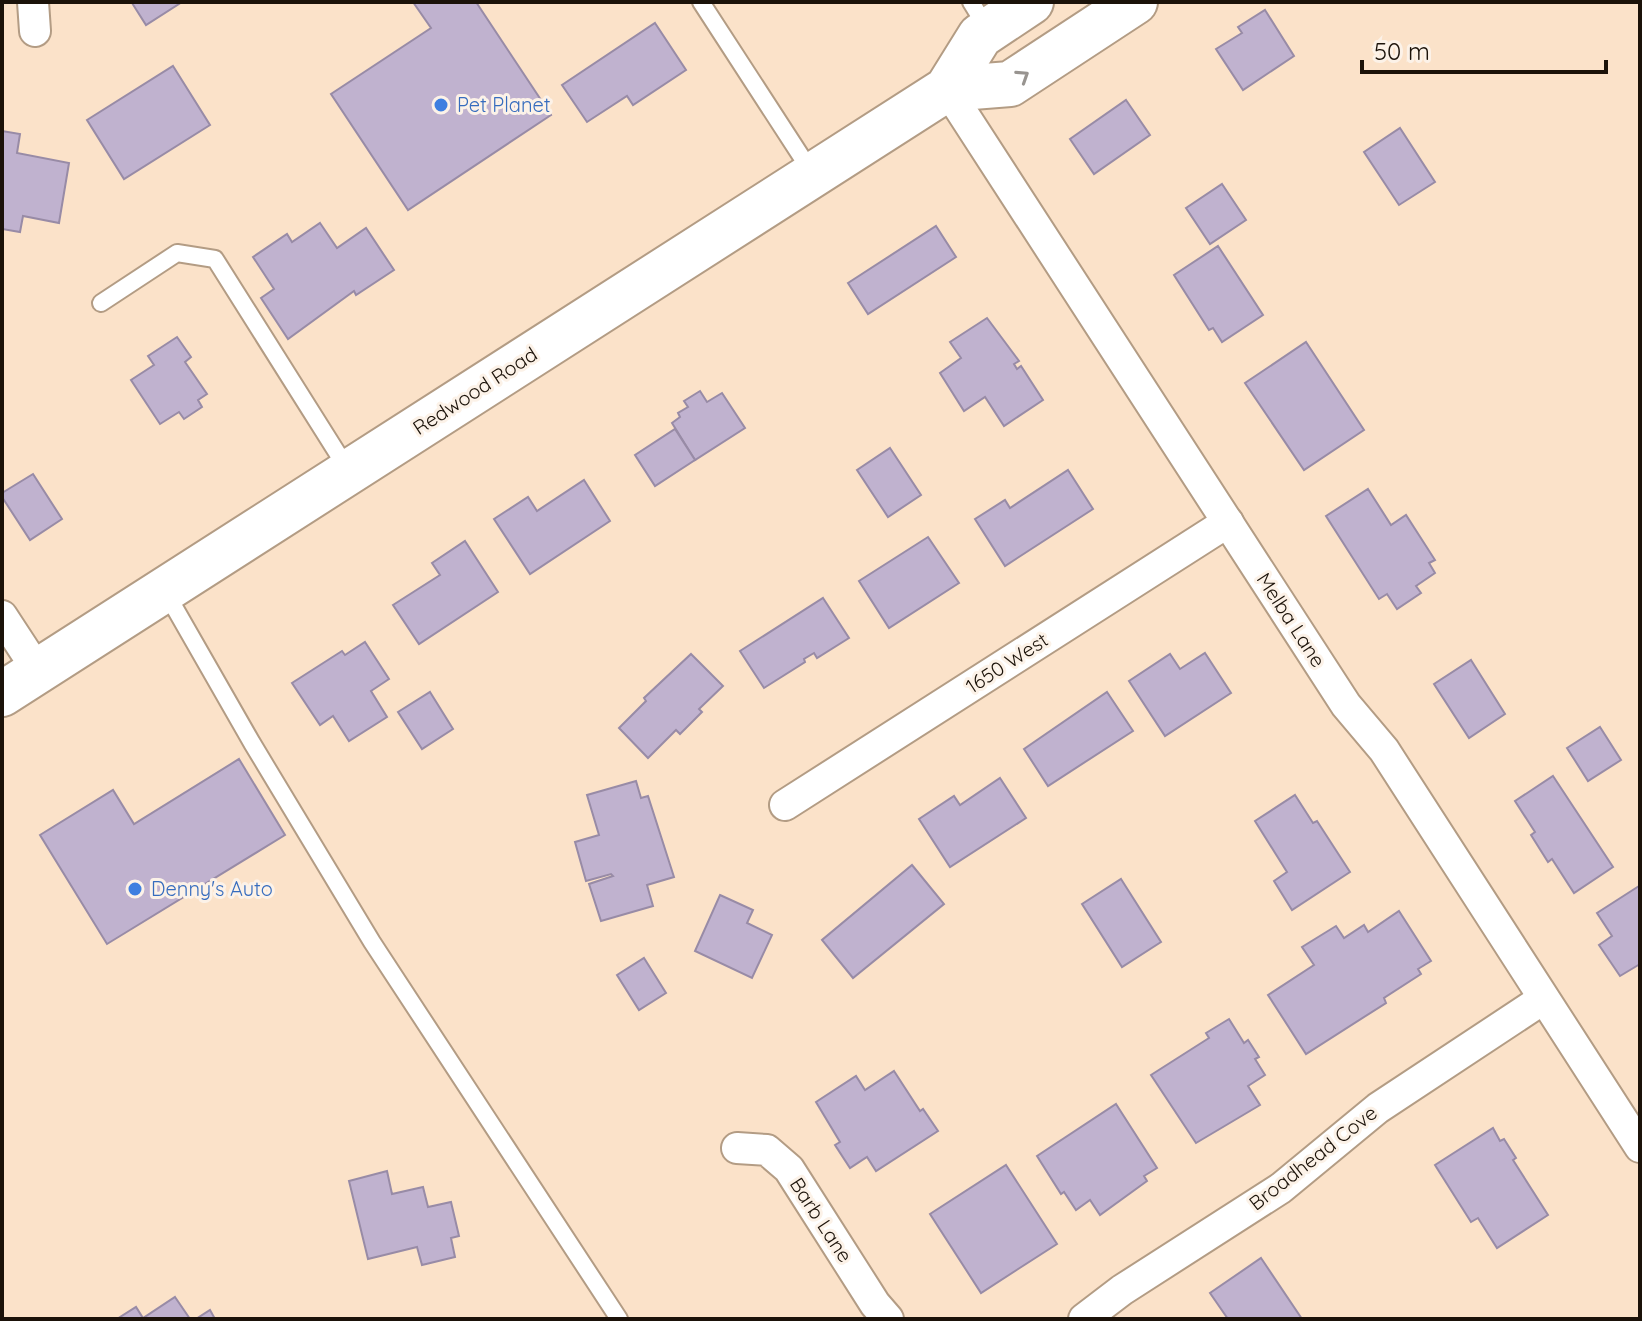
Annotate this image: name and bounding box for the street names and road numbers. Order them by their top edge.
street label: Redwood Road [408,341,542,440]
street label: Melba Lane [1252,568,1331,672]
street label: 1650 West [961,627,1053,698]
street label: Broadhead Cove [1244,1100,1382,1215]
street label: Barb Lane [785,1173,858,1267]

